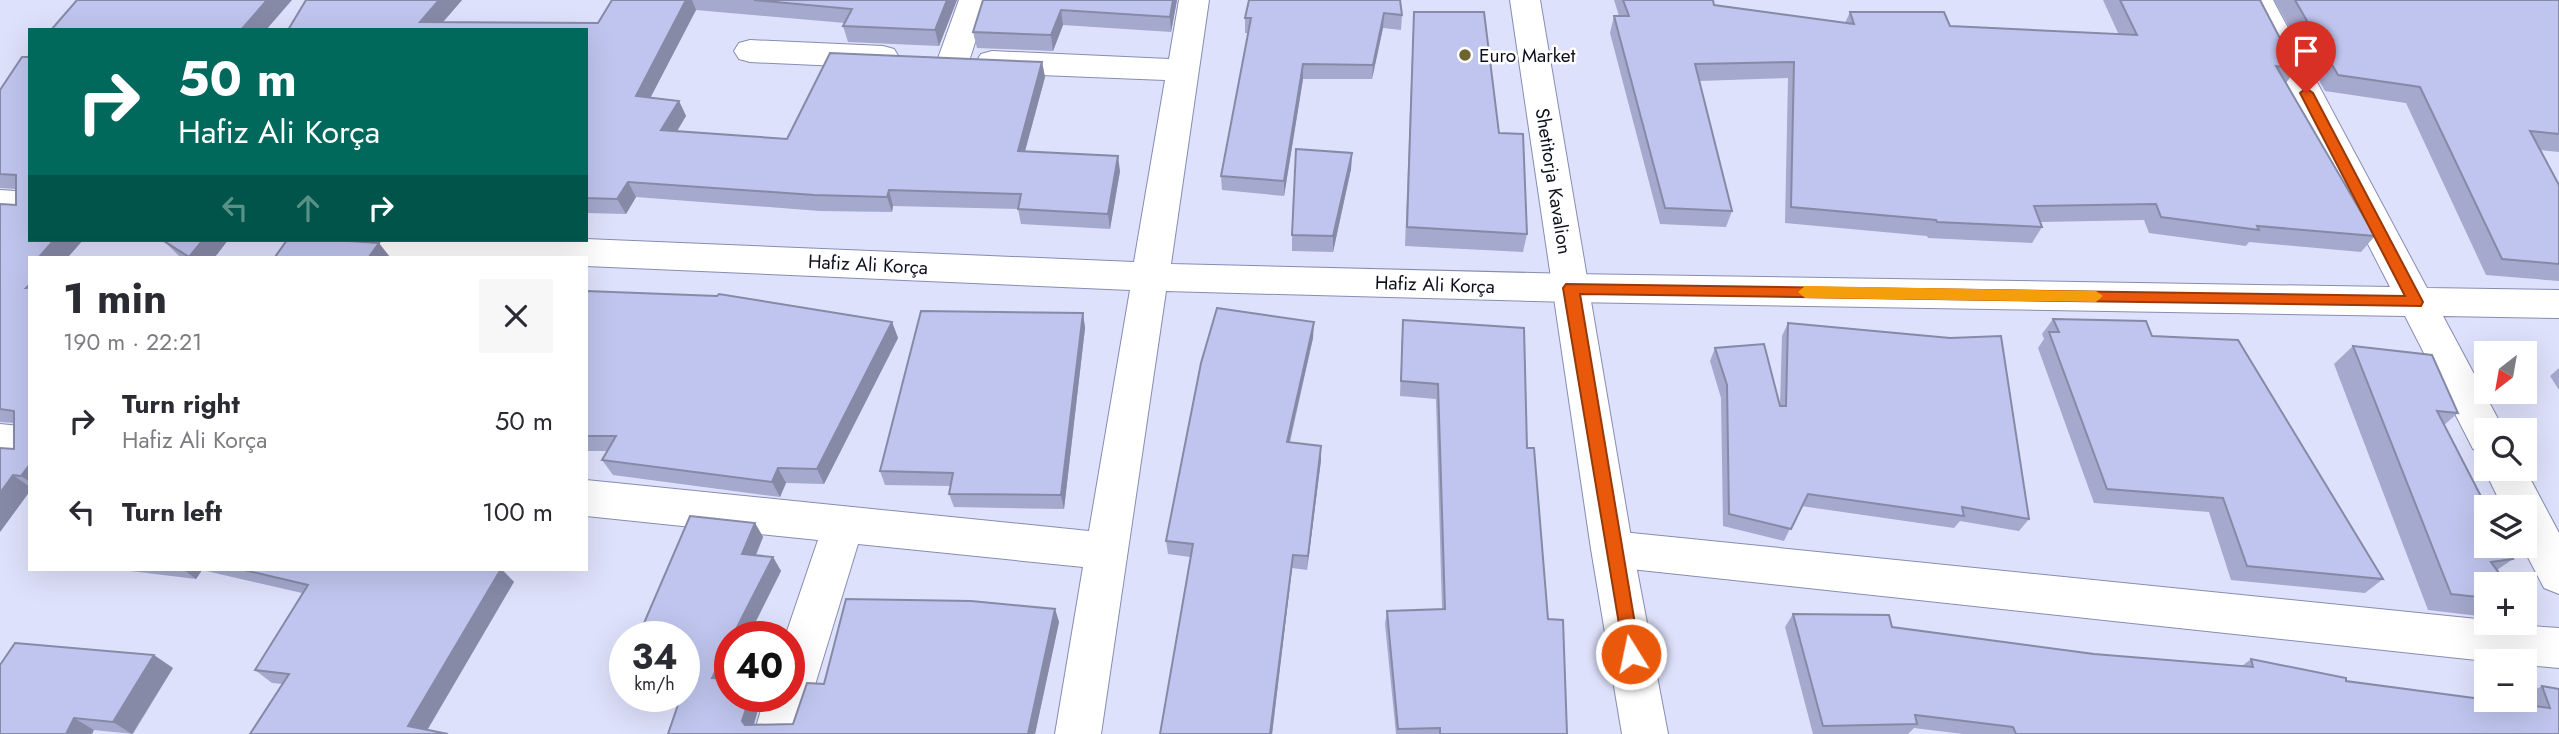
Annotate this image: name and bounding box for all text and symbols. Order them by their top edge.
pin [2276,21,2336,93]
icon: arrive [2287,32,2325,70]
place label: Euro Market [1479,42,1576,69]
text: 50 m [178,44,297,114]
marker: Euro Market [1457,47,1473,63]
icon: right [63,56,154,147]
street label: Shetitorja Kavalion [1529,106,1578,256]
text: Hafiz Ali Korça [178,109,380,155]
icon: left [216,189,254,227]
icon: ahead [289,189,327,227]
icon: right [362,189,400,227]
street label: Hafiz Ali Korça [807,248,929,281]
text: 1 min [63,268,167,329]
street label: Hafiz Ali Korça [1375,269,1495,300]
button: close [479,279,553,353]
text: 190 m · 22:21 [63,325,202,359]
north arrow [2474,341,2538,404]
map controls [2474,341,2537,712]
text: Turn right [122,385,240,423]
icon: right [63,402,101,440]
text: 50 m [495,402,553,440]
button: search [2474,418,2537,481]
text: Hafiz Ali Korça [122,423,267,457]
icon: left [63,493,101,531]
text: Turn left [122,493,222,531]
text: 100 m [482,493,553,531]
button: layers [2474,495,2537,558]
button: + [2474,572,2537,635]
position arrow [1594,617,1668,691]
speed limit sign: 40 [714,621,805,712]
text: 34 [631,632,678,682]
button: − [2474,649,2537,712]
text: km/h [634,671,675,697]

